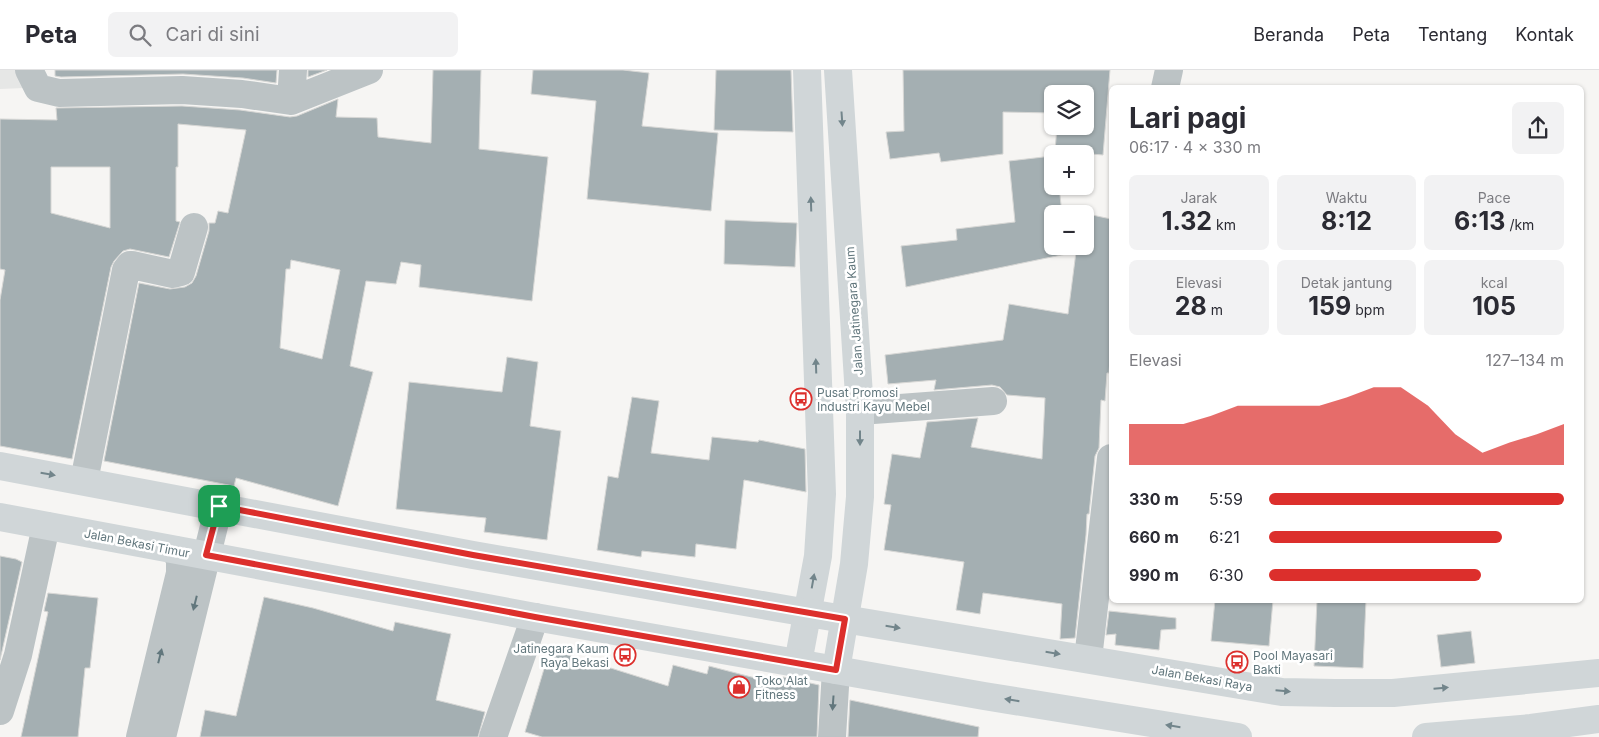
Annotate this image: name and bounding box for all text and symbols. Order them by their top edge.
search box [108,12,458,57]
text: Peta [25,20,78,49]
icon: search [126,21,154,49]
text: Cari di sini [166,23,259,46]
text: Beranda [1253,24,1324,45]
text: Peta [1352,24,1390,45]
text: Tentang [1418,24,1487,45]
text: Kontak [1515,24,1574,45]
map controls [1044,85,1094,255]
button: layers [1044,85,1094,135]
text: Lari pagi [1129,101,1246,135]
button: share [1512,102,1564,154]
one-way arrow [838,111,846,127]
text: 06:17 · 4 × 330 m [1129,137,1261,157]
button: + [1044,145,1094,195]
text: Jarak [1180,189,1217,206]
text: Waktu [1326,189,1367,206]
text: Pace [1478,189,1511,206]
one-way arrow [807,196,815,212]
button: − [1044,205,1094,255]
text: 1.32 [1162,206,1212,236]
text: 8:12 [1321,206,1372,236]
text: 6:13 [1454,206,1505,236]
text: km [1212,216,1236,233]
text: /km [1505,216,1534,233]
street label: Jalan Jatinegara Kaum [842,246,866,376]
text: Elevasi [1176,274,1222,291]
text: Detak jantung [1301,274,1392,291]
text: kcal [1481,274,1508,291]
text: 28 [1175,291,1207,321]
text: 159 [1308,291,1351,321]
text: 105 [1472,291,1516,321]
text: m [1207,301,1223,318]
text: bpm [1351,301,1385,318]
text: Elevasi [1129,350,1182,370]
text: 127–134 m [1485,350,1564,370]
one-way arrow [812,358,820,374]
place label: Pusat Promosi Industri Kayu Mebel [817,385,930,414]
bus stop icon: Pusat Promosi Industri Kayu Mebel [789,387,813,411]
one-way arrow [856,430,864,446]
one-way arrow [40,471,56,479]
pin [198,485,240,527]
text: 330 m [1129,489,1179,509]
text: 5:59 [1209,489,1243,509]
icon: arrive [205,492,233,520]
street label: Jalan Bekasi Timur [83,525,192,561]
text: 660 m [1129,527,1179,547]
text: 6:21 [1209,527,1240,547]
text: 990 m [1129,565,1179,585]
text: 6:30 [1209,565,1244,585]
one-way arrow [810,572,818,588]
one-way arrow [191,595,199,610]
one-way arrow [885,623,901,631]
place label: Jatinegara Kaum Raya Bekasi [513,641,609,670]
bus stop icon: Jatinegara Kaum Raya Bekasi [613,643,637,667]
one-way arrow [156,648,164,663]
place label: Pool Mayasari Bakti [1253,648,1333,677]
one-way arrow [1046,650,1062,658]
bus stop icon: Pool Mayasari Bakti [1225,650,1249,674]
street label: Jalan Bekasi Raya [1150,662,1254,694]
place label: Toko Alat Fitness [755,673,808,702]
shop icon: Toko Alat Fitness [727,675,751,699]
one-way arrow [1433,684,1449,692]
one-way arrow [1275,688,1291,696]
one-way arrow [829,696,837,712]
one-way arrow [1004,696,1020,704]
one-way arrow [1164,722,1180,730]

